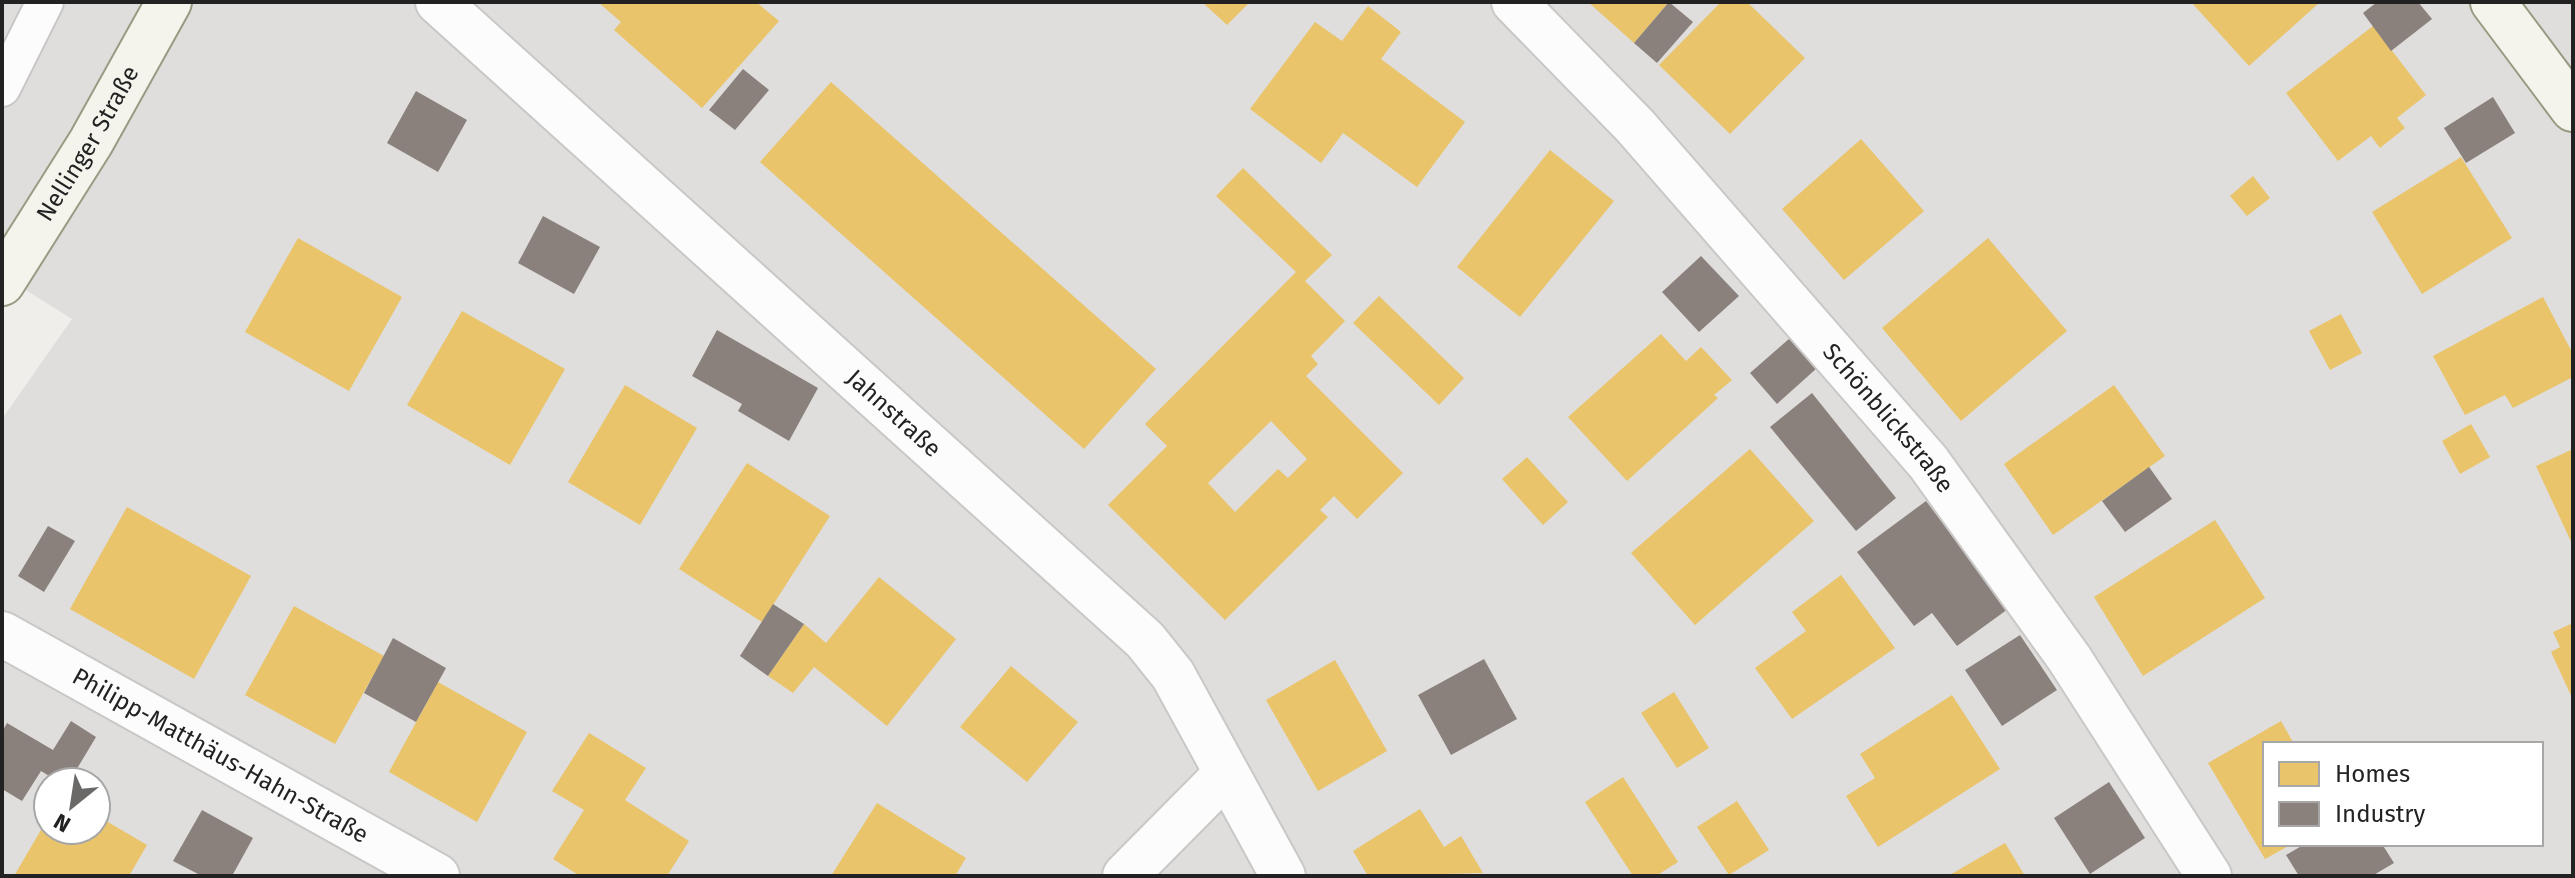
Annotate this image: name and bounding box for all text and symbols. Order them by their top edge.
street label: Nellinger Straße [31,61,145,226]
street label: Schönblickstraße [1817,338,1960,498]
street label: Jahnstraße [841,364,947,463]
street label: Philipp-Matthäus-Hahn-Straße [68,662,373,849]
legend [2263,742,2543,846]
text: Homes [2335,760,2410,788]
north arrow [32,766,112,846]
text: Industry [2335,800,2426,828]
text: N [49,808,75,838]

